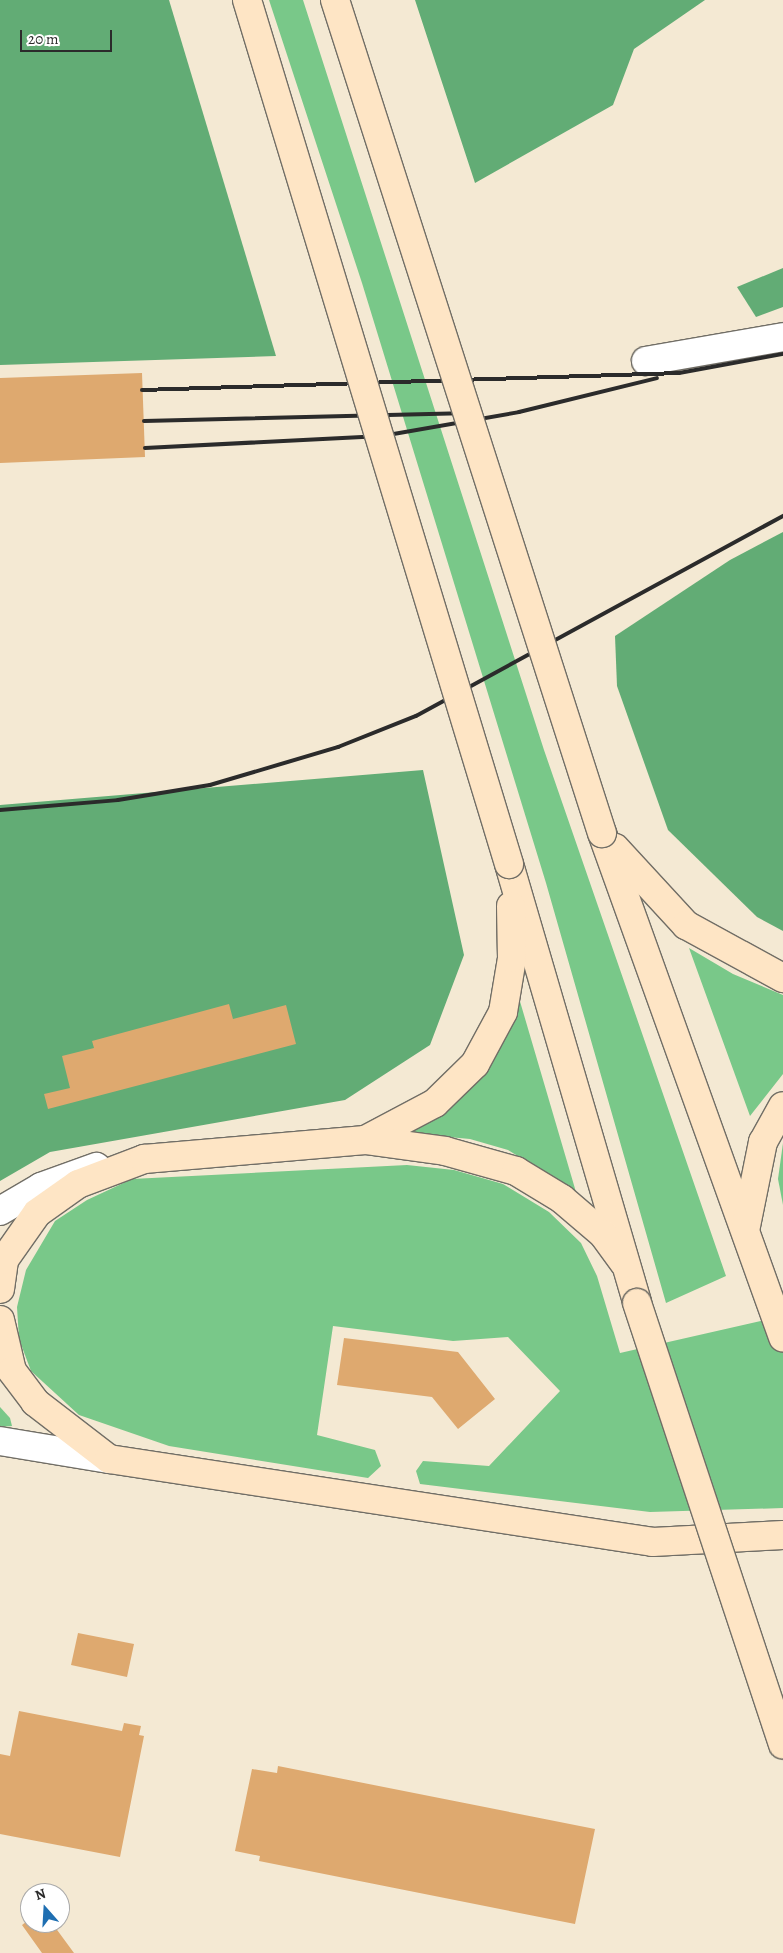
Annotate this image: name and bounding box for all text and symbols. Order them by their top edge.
scale bar [22,20,115,52]
text: 20 m [28,29,59,49]
north arrow [20,1883,70,1933]
text: N [32,1884,48,1905]

